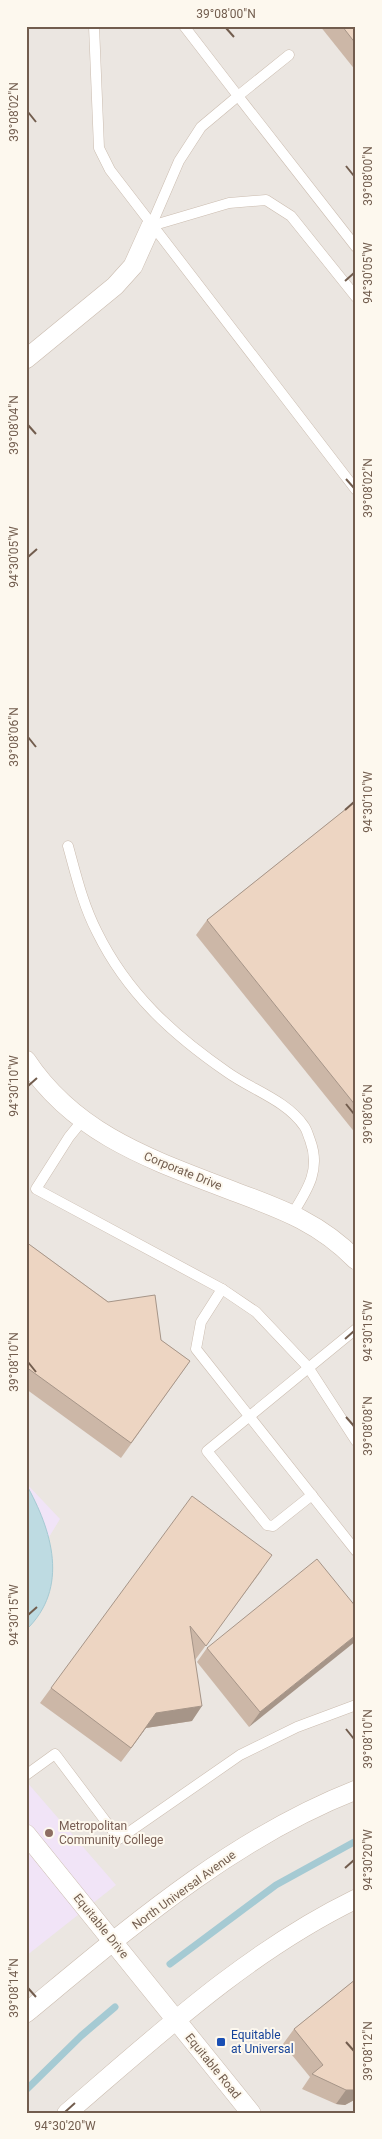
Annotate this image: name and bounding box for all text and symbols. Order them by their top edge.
text: 39°08'00"N [196,7,256,21]
text: 39°08'02"N [7,82,21,142]
text: 39°08'00"N [361,146,375,206]
text: 94°30'05"W [361,242,375,304]
text: 39°08'04"N [7,395,21,455]
text: 39°08'02"N [361,458,375,518]
text: 94°30'05"W [7,526,21,588]
text: 39°08'06"N [7,707,21,767]
text: 94°30'10"W [361,771,375,833]
text: 94°30'10"W [7,1055,21,1117]
text: 39°08'06"N [361,1084,375,1144]
street label: Corporate Drive [142,1149,224,1193]
text: 94°30'15"W [361,1300,375,1362]
text: 39°08'10"N [7,1332,21,1392]
text: 39°08'08"N [361,1396,375,1456]
text: 94°30'15"W [7,1584,21,1646]
text: 39°08'10"N [361,1709,375,1769]
place label: Metropolitan Community College [59,1819,163,1847]
marker: Metropolitan Community College [43,1827,55,1839]
text: 94°30'20"W [361,1829,375,1891]
street label: North Universal Avenue [129,1848,239,1932]
street label: Equitable Drive [71,1891,131,1961]
text: 39°08'14"N [7,1958,21,2018]
text: 39°08'12"N [361,2021,375,2081]
place label: Equitable at Universal [231,2028,294,2056]
street label: Equitable Road [182,2030,244,2102]
marker: Equitable at Universal [215,2036,227,2048]
text: 94°30'20"W [34,2119,96,2133]

